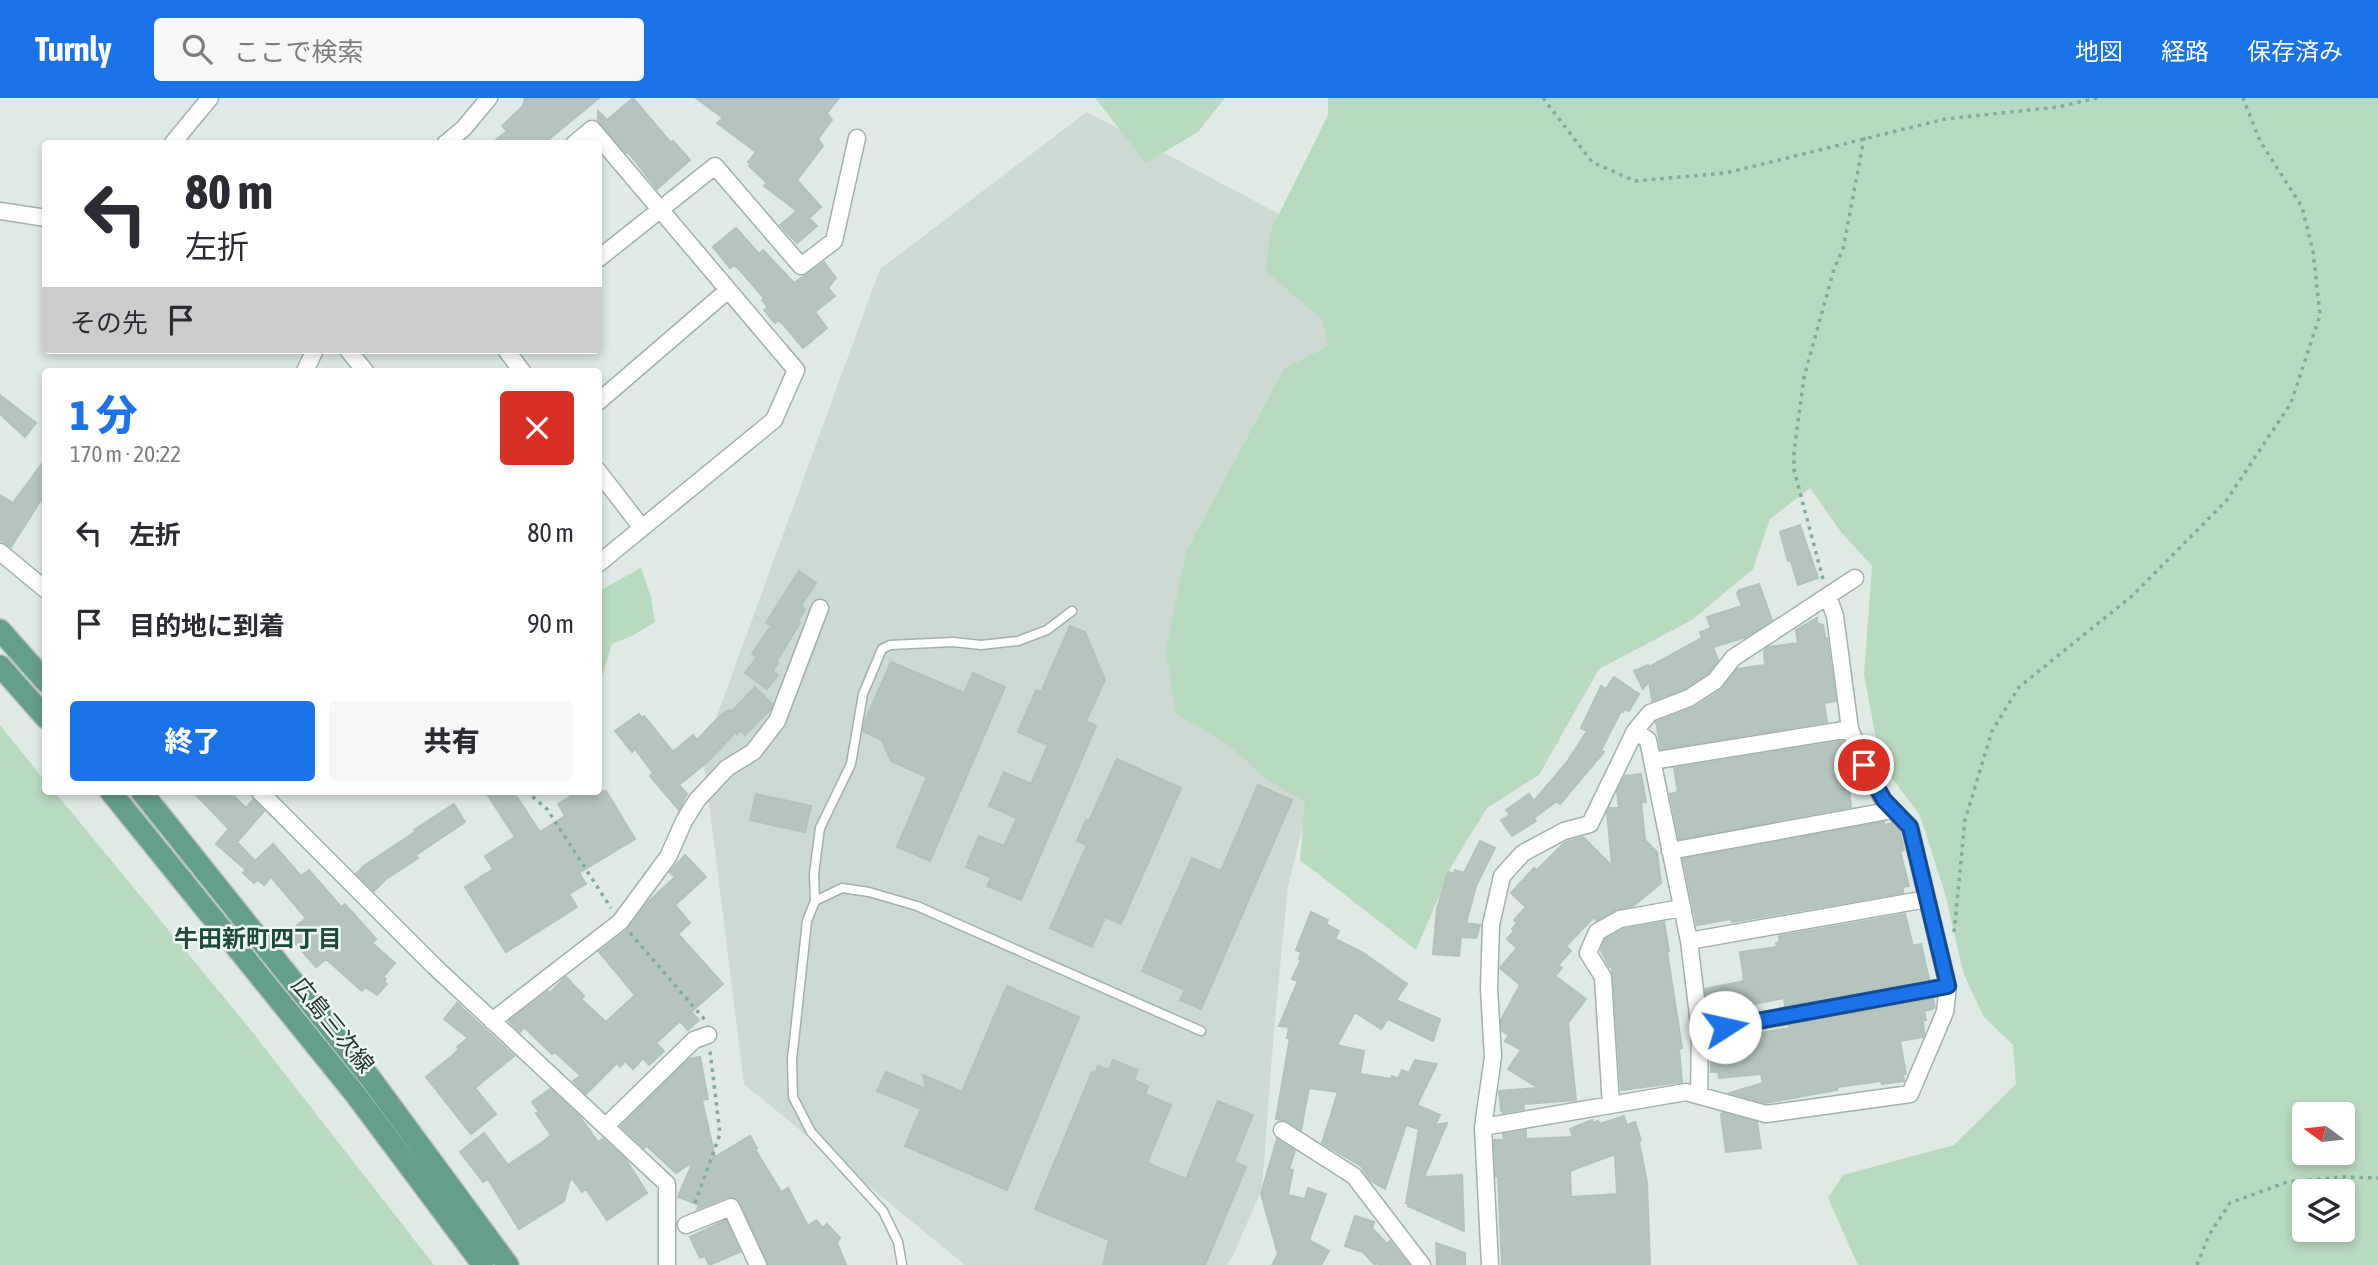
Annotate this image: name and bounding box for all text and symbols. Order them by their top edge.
search box [154,18,644,81]
text: Turnly [35,30,112,68]
icon: search [178,30,216,68]
text: ここで検索 [234,37,364,67]
text: 地図 [2075,38,2123,65]
text: 経路 [2161,38,2209,65]
text: 保存済み [2247,38,2343,65]
text: 80 m [185,163,273,219]
icon: left [70,168,161,259]
text: 左折 [185,228,249,265]
icon: arrive [162,301,200,339]
text: その先 [70,308,148,338]
text: 1 分 [70,391,138,439]
button: close [500,391,574,465]
text: 170 m · 20:22 [70,441,181,467]
icon: left [70,514,108,552]
text: 80 m [527,518,574,548]
text: 左折 [129,520,181,550]
icon: arrive [70,605,108,643]
text: 90 m [527,609,574,639]
text: 目的地に到着 [129,611,285,641]
button: 終了 [70,701,315,781]
button: 共有 [329,701,574,781]
pin [1834,735,1894,795]
icon: arrive [1845,746,1883,784]
district label: 牛田新町四丁目 [174,925,342,952]
street label: 広島三次線 [287,972,379,1078]
position arrow [1688,990,1762,1064]
north arrow [2292,1102,2356,1166]
map controls [2292,1102,2355,1242]
button: layers [2292,1179,2355,1242]

